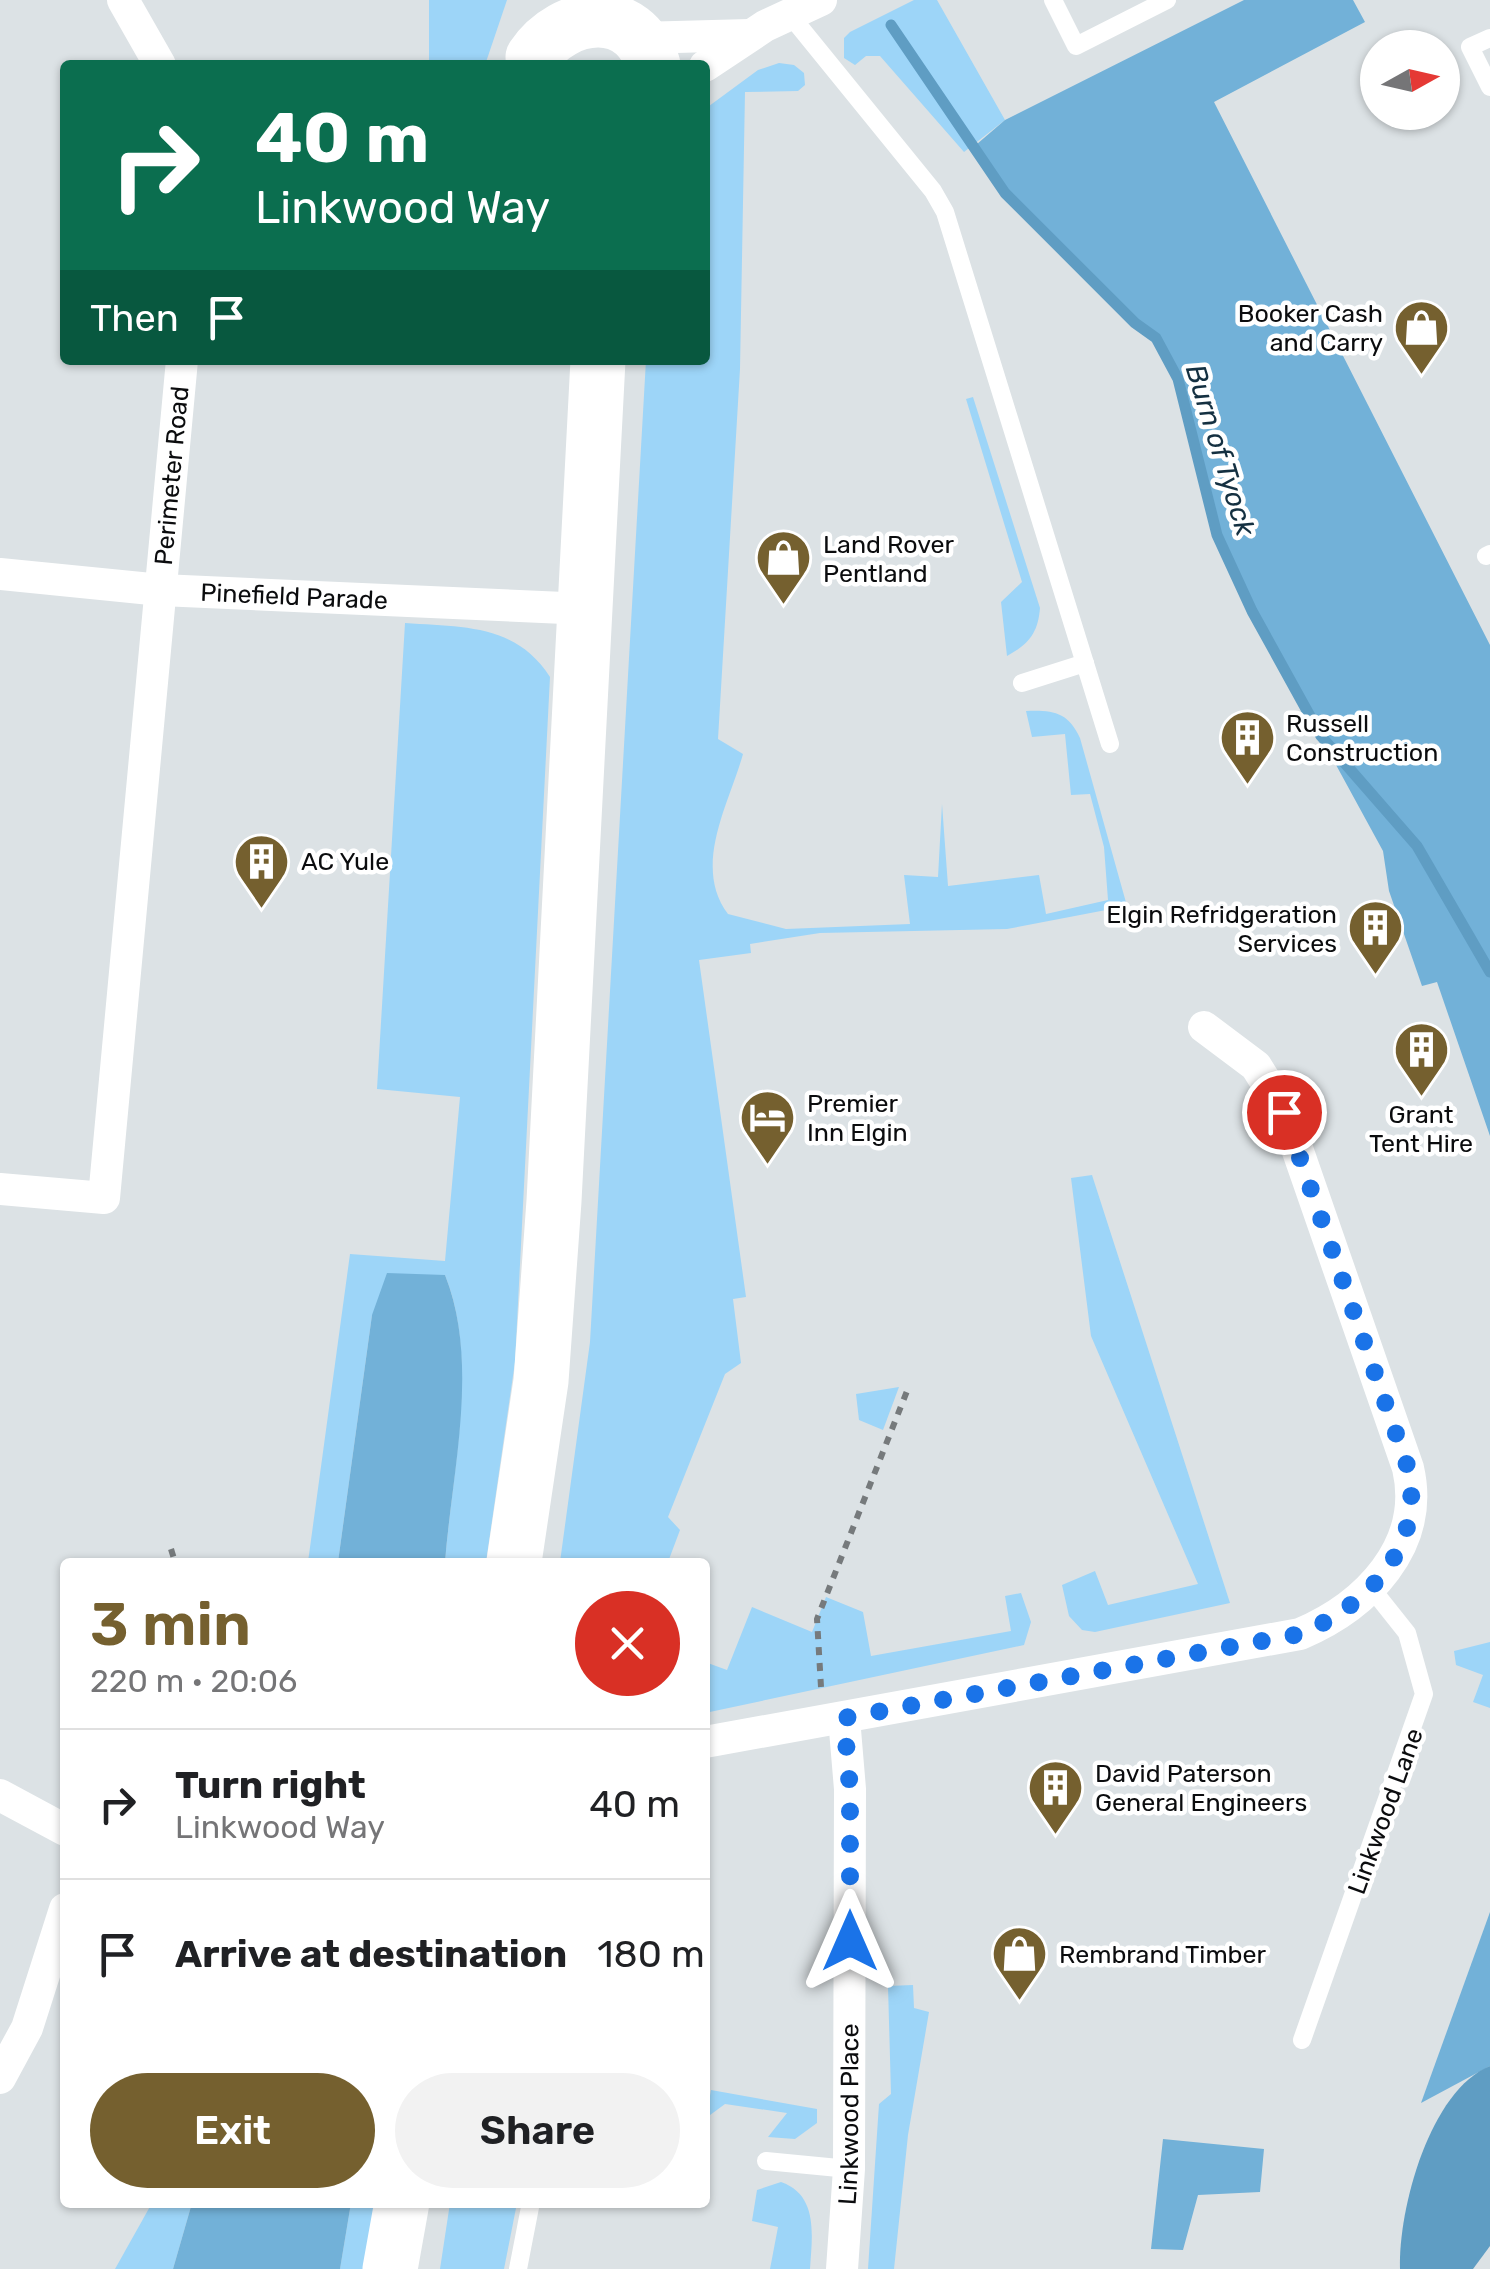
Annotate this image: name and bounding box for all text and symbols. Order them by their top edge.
north arrow [1360,30,1460,130]
map controls [1360,30,1460,130]
text: 40 m [255,97,429,180]
icon: right [90,100,220,230]
text: Linkwood Way [255,181,550,234]
icon: arrive [199,290,254,345]
text: Then [90,295,179,341]
shop icon: Booker Cash and Carry [1392,297,1452,376]
place label: Booker Cash and Carry [1238,299,1383,357]
water label: Burn of Tyock [1179,360,1262,540]
street label: Perimeter Road [149,385,195,566]
shop icon: Land Rover Pentland [754,528,814,607]
place label: Land Rover Pentland [823,530,955,588]
street label: Pinefield Parade [200,578,388,615]
building icon: Russell Construction [1217,707,1277,786]
place label: Russell Construction [1286,709,1438,767]
building icon: AC Yule [232,831,292,910]
place label: AC Yule [301,847,389,876]
building icon: Elgin Refridgeration Services [1346,898,1406,977]
place label: Elgin Refridgeration Services [1106,900,1337,958]
building icon: Grant Tent Hire [1391,1019,1451,1098]
pin [1242,1070,1327,1155]
icon: arrive [1257,1085,1312,1140]
hotel icon: Premier Inn Elgin [738,1087,798,1166]
place label: Premier Inn Elgin [807,1089,908,1147]
place label: Grant Tent Hire [1369,1100,1473,1158]
text: 3 min [90,1589,251,1660]
button: close [575,1591,680,1696]
text: 220 m · 20:06 [90,1662,297,1700]
street label: Linkwood Lane [1342,1724,1429,1898]
building icon: David Paterson General Engineers [1026,1757,1086,1836]
place label: David Paterson General Engineers [1095,1759,1307,1817]
text: Turn right [175,1762,366,1808]
icon: right [90,1777,145,1832]
text: 40 m [589,1781,680,1827]
text: Linkwood Way [175,1808,385,1846]
position arrow [798,1889,902,1993]
shop icon: Rembrand Timber [990,1924,1050,2003]
icon: arrive [90,1927,145,1982]
text: Arrive at destination [175,1931,567,1977]
text: 180 m [597,1931,705,1977]
place label: Rembrand Timber [1059,1940,1266,1969]
street label: Linkwood Place [833,2023,864,2206]
button: Exit [90,2073,375,2188]
button: Share [395,2073,680,2188]

